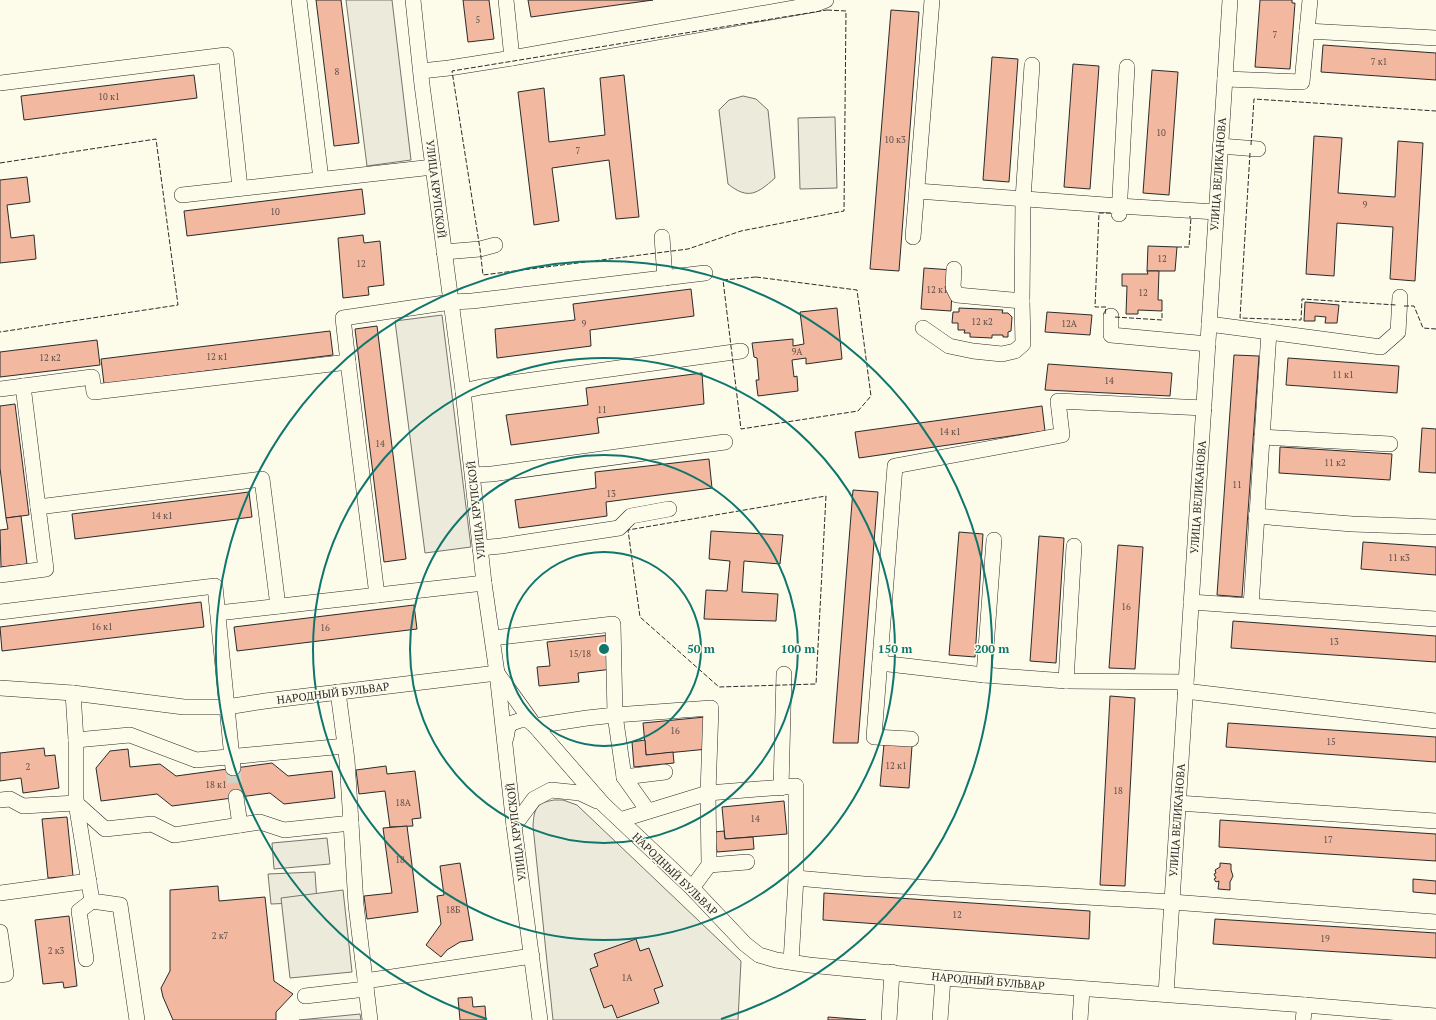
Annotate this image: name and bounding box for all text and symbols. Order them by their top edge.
house number: 5 [476,14,481,26]
house number: 7 [1273,29,1278,41]
house number: 7 к1 [1371,56,1387,68]
house number: 8 [335,66,340,78]
house number: 10 к1 [98,91,120,103]
street label: УЛИЦА ВЕЛИКАНОВА [1207,116,1229,231]
house number: 10 [1156,127,1166,139]
house number: 10 к3 [884,134,906,146]
street label: УЛИЦА КРУПСКОЙ [423,139,449,239]
house number: 7 [576,145,581,157]
house number: 9 [1363,199,1368,211]
house number: 10 [270,206,280,218]
house number: 12 [1157,253,1167,265]
house number: 12 [356,258,366,270]
house number: 12 к1 [926,284,948,296]
house number: 12 [1138,287,1148,299]
house number: 12 к2 [971,316,993,328]
house number: 9 [582,318,587,330]
house number: 12А [1061,318,1078,330]
house number: 9А [792,346,803,358]
house number: 12 к1 [206,351,228,363]
house number: 12 к2 [39,352,61,364]
house number: 11 к1 [1332,369,1354,381]
house number: 14 [1104,375,1114,387]
house number: 11 [597,404,607,416]
house number: 14 к1 [939,426,961,438]
house number: 14 [375,438,385,450]
street label: УЛИЦА ВЕЛИКАНОВА [1187,439,1209,554]
house number: 11 к2 [1324,457,1346,469]
street label: УЛИЦА КРУПСКОЙ [464,460,488,560]
house number: 11 [1232,479,1242,491]
house number: 13 [606,488,616,500]
house number: 14 к1 [151,510,173,522]
house number: 11 к3 [1388,552,1410,564]
house number: 16 [1121,601,1131,613]
house number: 16 к1 [91,621,113,633]
house number: 16 [320,622,330,634]
house number: 13 [1329,636,1339,648]
text: 50 m [687,641,715,656]
text: 100 m [781,641,815,656]
text: 150 m [878,641,912,656]
text: 200 m [975,641,1009,656]
centre of rings [597,642,611,656]
house number: 15/18 [569,648,591,660]
street label: НАРОДНЫЙ БУЛЬВАР [276,679,391,707]
house number: 16 [670,725,680,737]
house number: 15 [1326,736,1336,748]
house number: 12 к1 [885,760,907,772]
house number: 2 [26,761,31,773]
street label: УЛИЦА ВЕЛИКАНОВА [1166,762,1188,877]
house number: 18 к1 [205,779,227,791]
street label: УЛИЦА КРУПСКОЙ [503,782,529,882]
house number: 18 [1113,785,1123,797]
house number: 18А [395,797,412,809]
house number: 14 [750,813,760,825]
street label: НАРОДНЫЙ БУЛЬВАР [629,830,721,919]
house number: 17 [1323,834,1333,846]
house number: 18 [395,854,405,866]
house number: 18Б [446,904,461,916]
house number: 12 [952,909,962,921]
house number: 2 к7 [212,930,229,942]
house number: 19 [1320,933,1330,945]
house number: 2 к3 [48,945,65,957]
street label: НАРОДНЫЙ БУЛЬВАР [931,969,1046,993]
house number: 1А [622,972,633,984]

